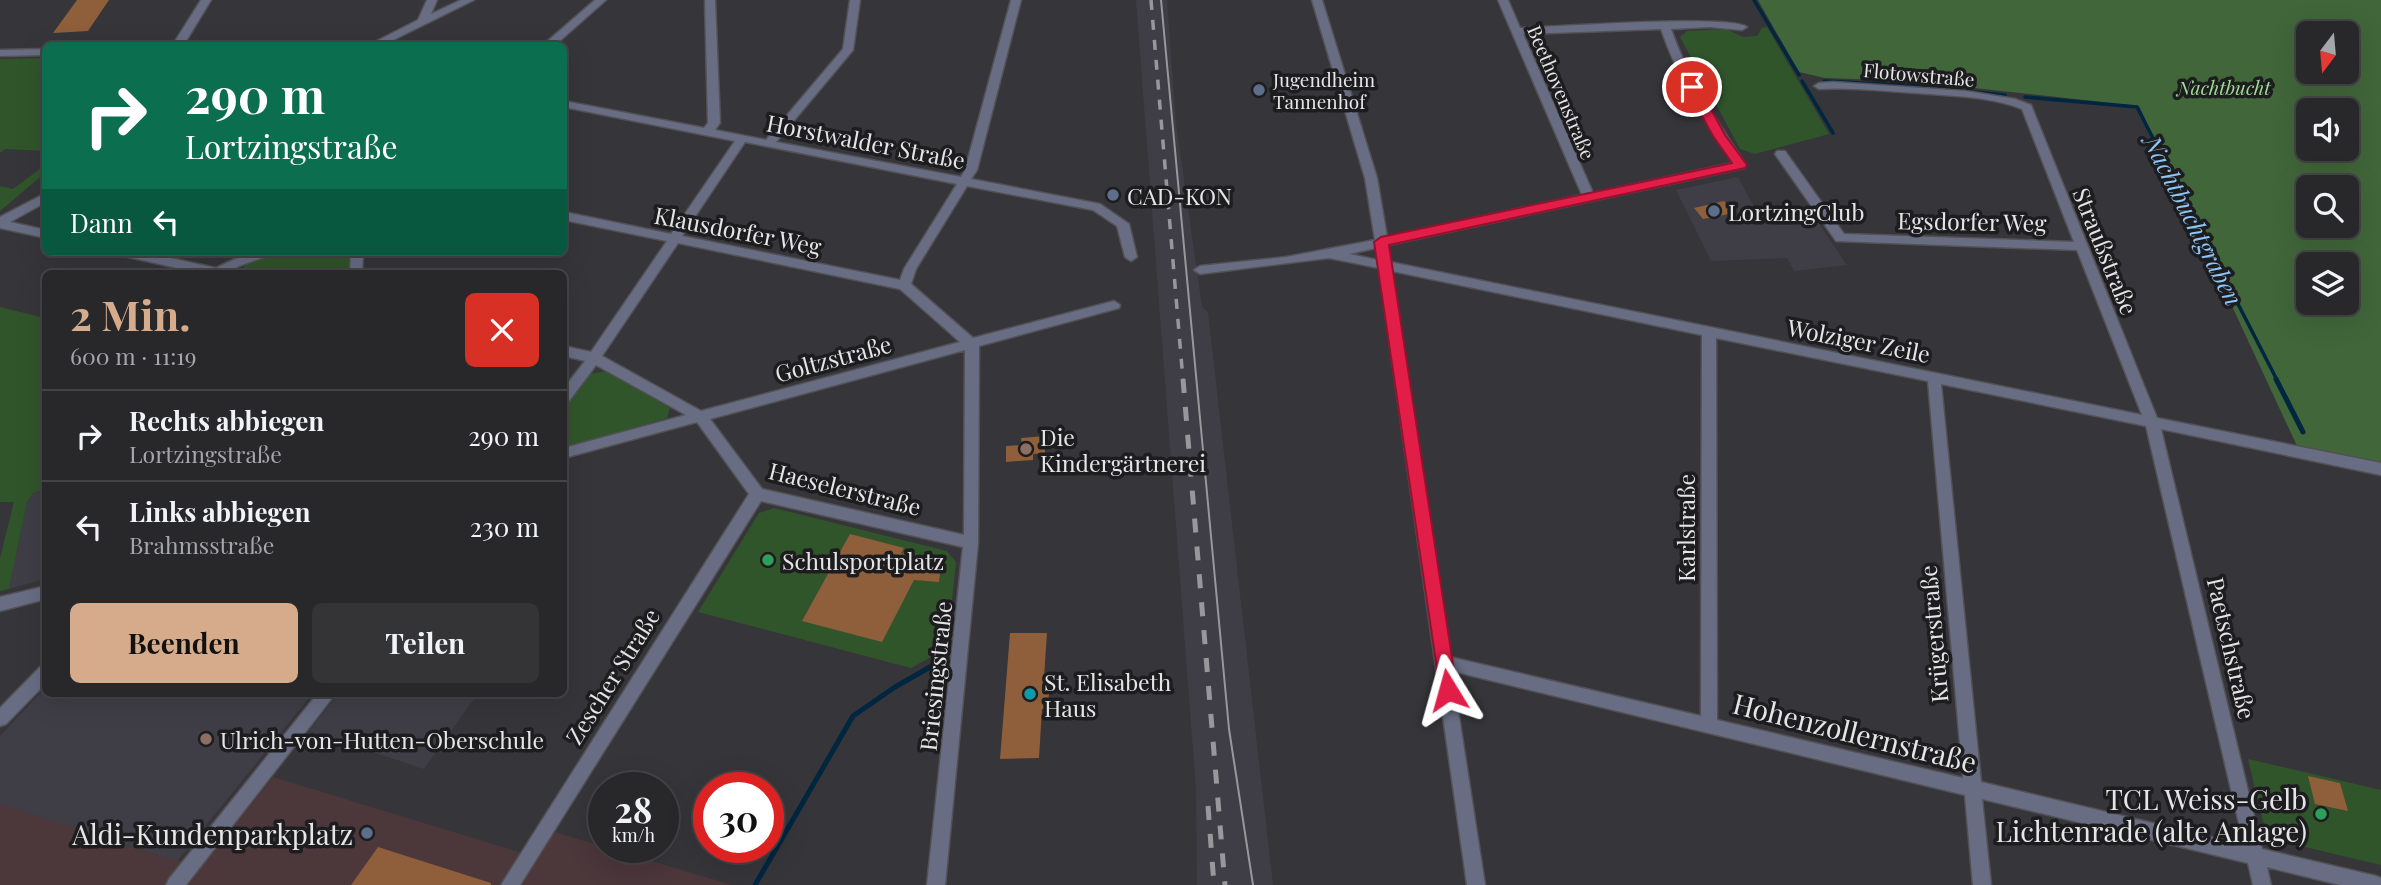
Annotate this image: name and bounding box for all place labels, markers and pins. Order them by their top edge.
pin [1662,57,1722,117]
place label: Jugendheim Tannenhof [1272,66,1375,114]
marker: Jugendheim Tannenhof [1251,82,1267,98]
place label: CAD-KON [1127,180,1232,211]
marker: CAD-KON [1105,187,1121,203]
place label: LortzingClub [1728,196,1864,227]
marker: LortzingClub [1706,203,1722,219]
place label: Die Kindergärtnerei [1040,421,1206,478]
marker: Die Kindergärtnerei [1018,441,1034,457]
place label: Schulsportplatz [782,545,944,576]
marker: Schulsportplatz [760,552,776,568]
place label: St. Elisabeth Haus [1044,666,1172,723]
marker: St. Elisabeth Haus [1022,686,1038,702]
place label: Ulrich-von-Hutten-Oberschule [220,724,544,755]
marker: Ulrich-von-Hutten-Oberschule [198,731,214,747]
place label: TCL Weiss-Gelb Lichtenrade (alte Anlage) [1995,780,2307,849]
marker: TCL Weiss-Gelb Lichtenrade (alte Anlage) [2313,806,2329,822]
place label: Aldi-Kundenparkplatz [71,815,353,852]
marker: Aldi-Kundenparkplatz [359,825,375,841]

